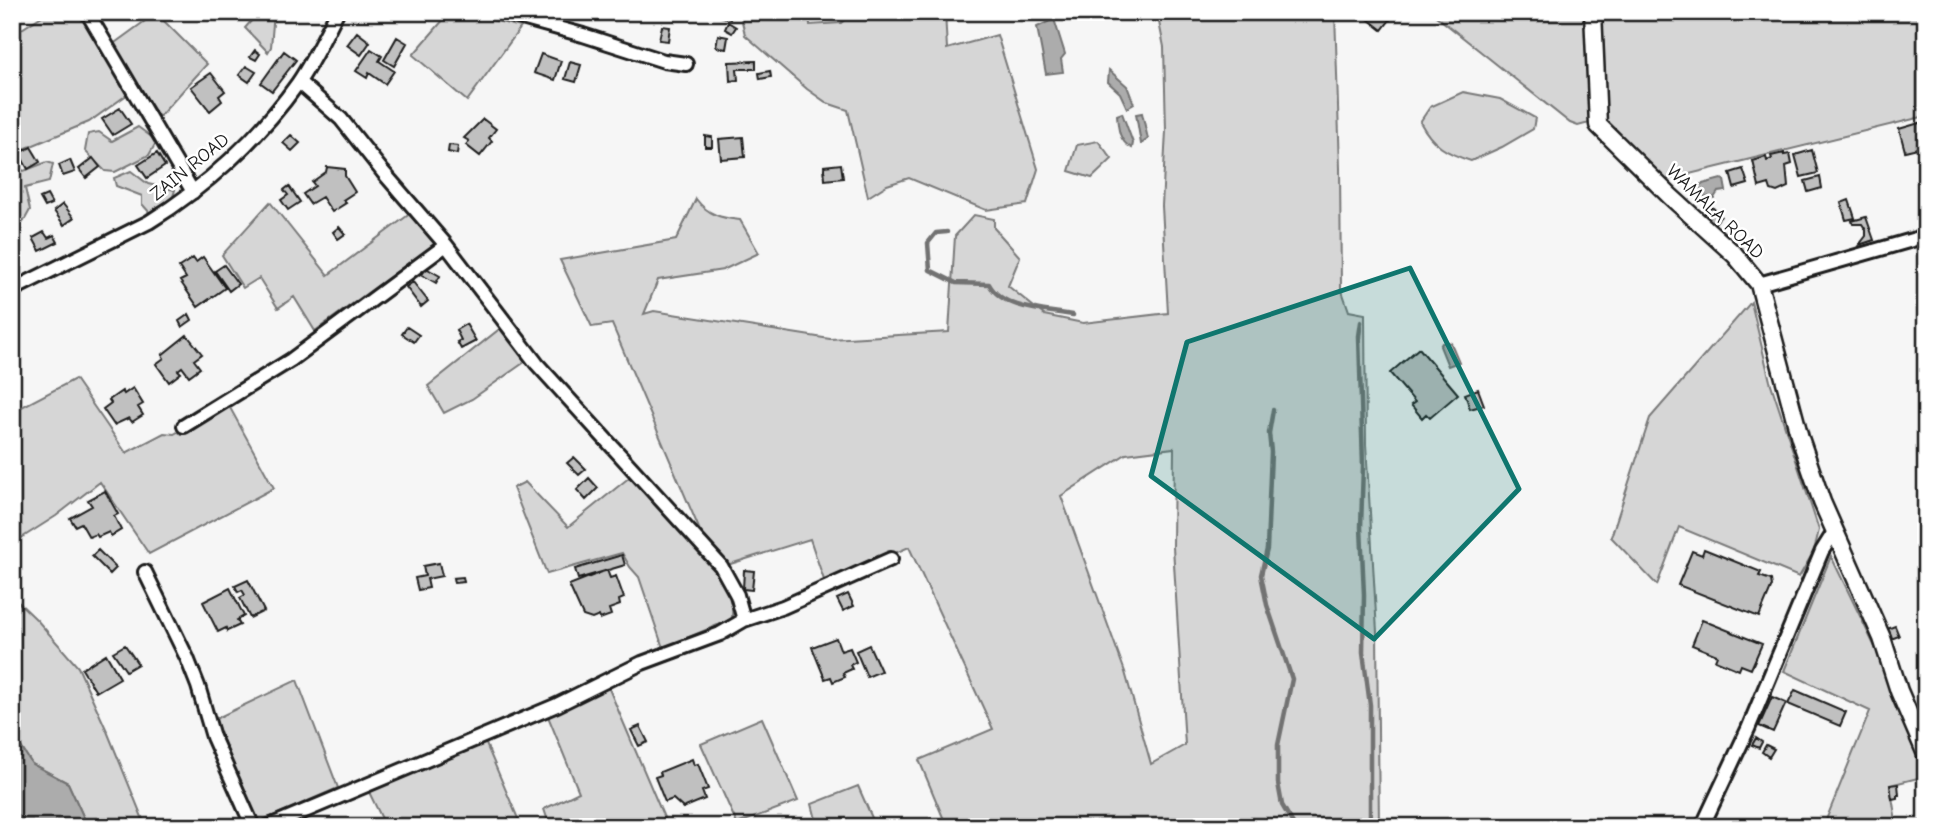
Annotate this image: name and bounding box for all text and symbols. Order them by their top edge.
street label: ZAIN ROAD [146,128,233,205]
street label: WAMALA ROAD [1662,160,1769,264]

